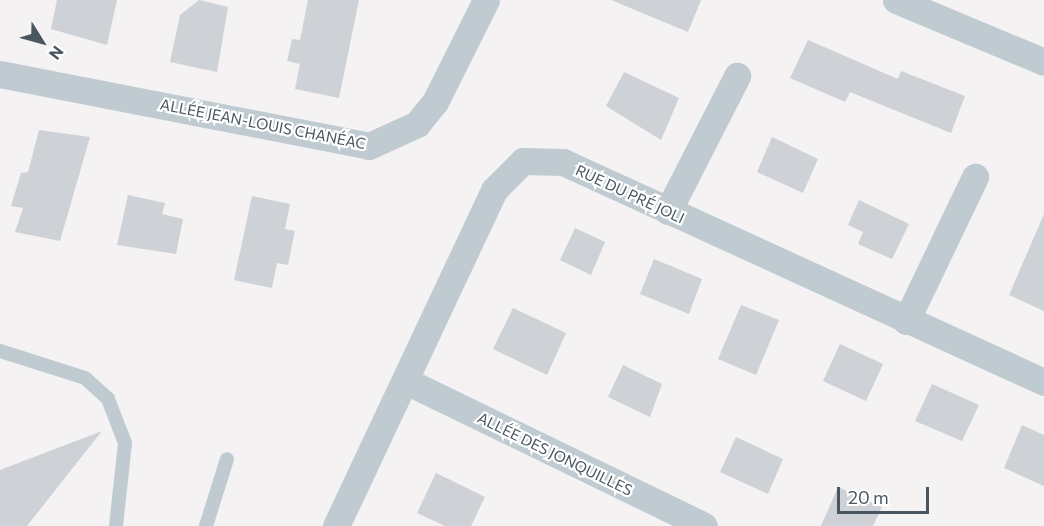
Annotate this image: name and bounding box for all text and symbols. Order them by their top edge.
north arrow [12,12,72,72]
text: N [46,43,68,64]
street label: ALLÉE JEAN-LOUIS CHANÉAC [159,95,367,153]
street label: RUE DU PRÉ JOLI [573,161,687,227]
street label: ALLÉE DES JONQUILLES [475,409,635,499]
scale bar [840,475,932,513]
text: 20 m [848,486,889,508]

